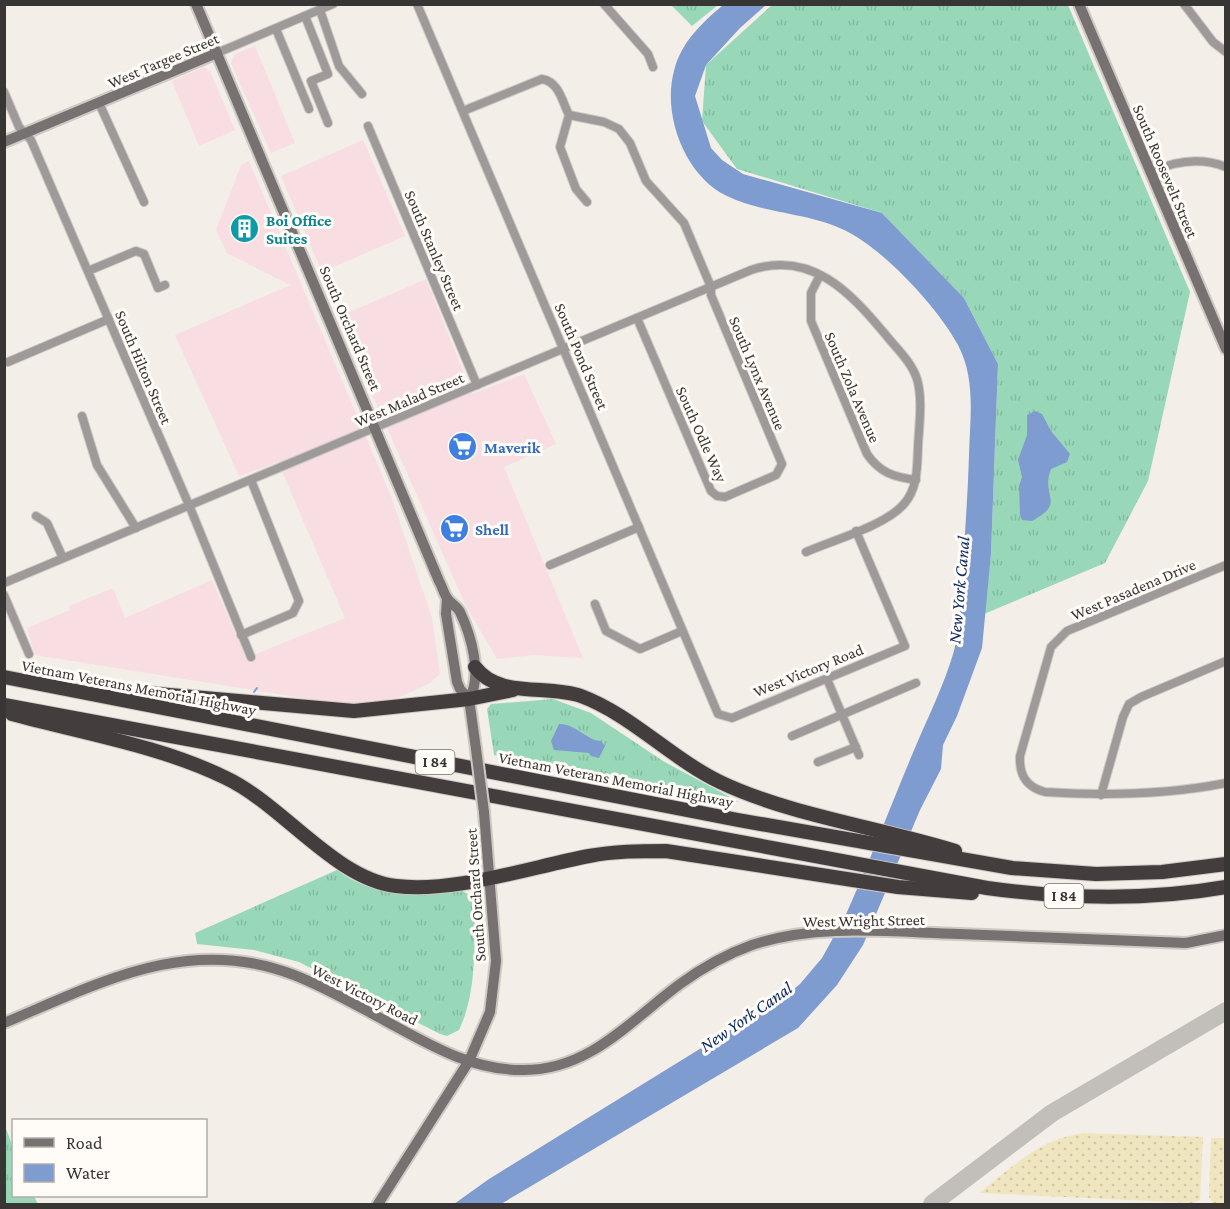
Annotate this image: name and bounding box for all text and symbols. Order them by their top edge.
street label: West Targee Street [105,29,222,92]
street label: South Roosevelt Street [1130,102,1202,241]
street label: South Stanley Street [401,188,468,314]
place label: Boi Office Suites [266,212,332,247]
building icon: Boi Office Suites [229,213,261,245]
street label: South Orchard Street [317,263,385,394]
street label: South Pond Street [551,300,612,413]
street label: South Hilton Street [112,308,175,427]
street label: South Lynx Avenue [725,314,789,433]
street label: South Zola Avenue [822,329,884,445]
street label: West Malad Street [352,369,467,430]
street label: South Odle Way [672,384,730,486]
supermarket icon: Maverik [447,431,479,463]
place label: Maverik [484,439,541,456]
supermarket icon: Shell [438,513,470,545]
place label: Shell [475,521,509,538]
water label: New York Canal [944,535,974,645]
street label: West Pasadena Drive [1068,556,1198,623]
street label: West Victory Road [751,640,867,701]
street label: Vietnam Veterans Memorial Highway [20,656,258,720]
street label: Vietnam Veterans Memorial Highway [497,748,735,812]
road number: I 84 [416,750,454,774]
street label: South Orchard Street [462,827,489,962]
road number: I 84 [1044,884,1084,908]
street label: West Wright Street [803,911,926,931]
street label: West Victory Road [308,960,421,1030]
water label: New York Canal [696,978,796,1056]
legend [12,1119,207,1197]
text: Road [66,1133,103,1153]
text: Water [66,1163,111,1183]

